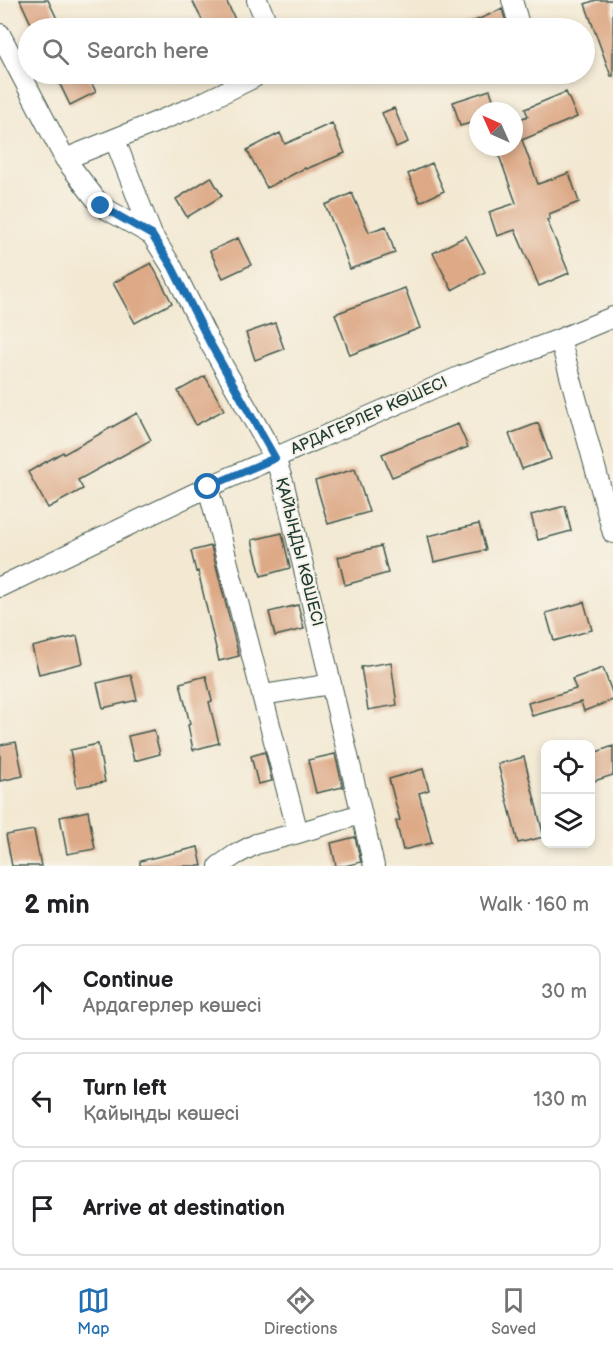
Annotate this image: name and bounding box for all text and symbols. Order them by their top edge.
search box [18,18,595,84]
icon: search [39,35,72,68]
text: Search here [87,38,209,65]
north arrow [469,102,523,156]
route end [87,192,113,218]
street label: АРДАГЕРЛЕР КӨШЕСІ [287,373,450,460]
route start [194,473,220,499]
street label: ҚАЙЫҢДЫ КӨШЕСІ [271,476,327,628]
map controls [541,740,595,848]
button: locate [541,740,595,794]
button: layers [541,794,595,848]
text: 2 min [24,890,90,921]
text: Walk · 160 m [480,893,589,917]
text: Continue [83,967,173,994]
icon: ahead [26,976,59,1009]
text: 30 m [541,980,587,1004]
text: Ардагерлер көшесі [83,994,262,1018]
text: Turn left [83,1075,167,1102]
icon: left [26,1084,59,1117]
text: 130 m [533,1088,587,1112]
text: Қайыңды көшесі [83,1102,240,1126]
icon: arrive [26,1192,59,1225]
text: Arrive at destination [83,1195,285,1222]
tab: Map [77,1284,110,1339]
tab: Directions [264,1284,337,1339]
tab: Saved [491,1284,536,1339]

